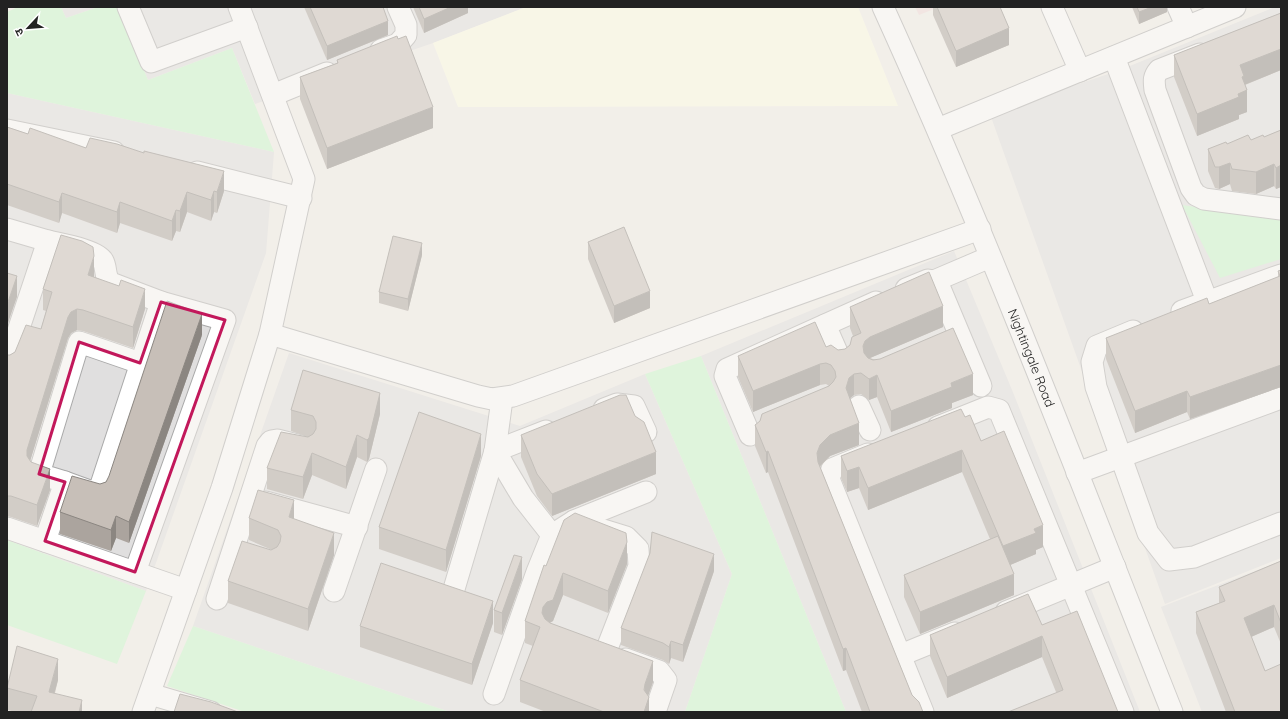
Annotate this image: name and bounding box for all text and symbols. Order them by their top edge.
north arrow [8,8,48,48]
text: उ [11,26,27,38]
street label: Nightingale Road [1005,306,1059,409]

